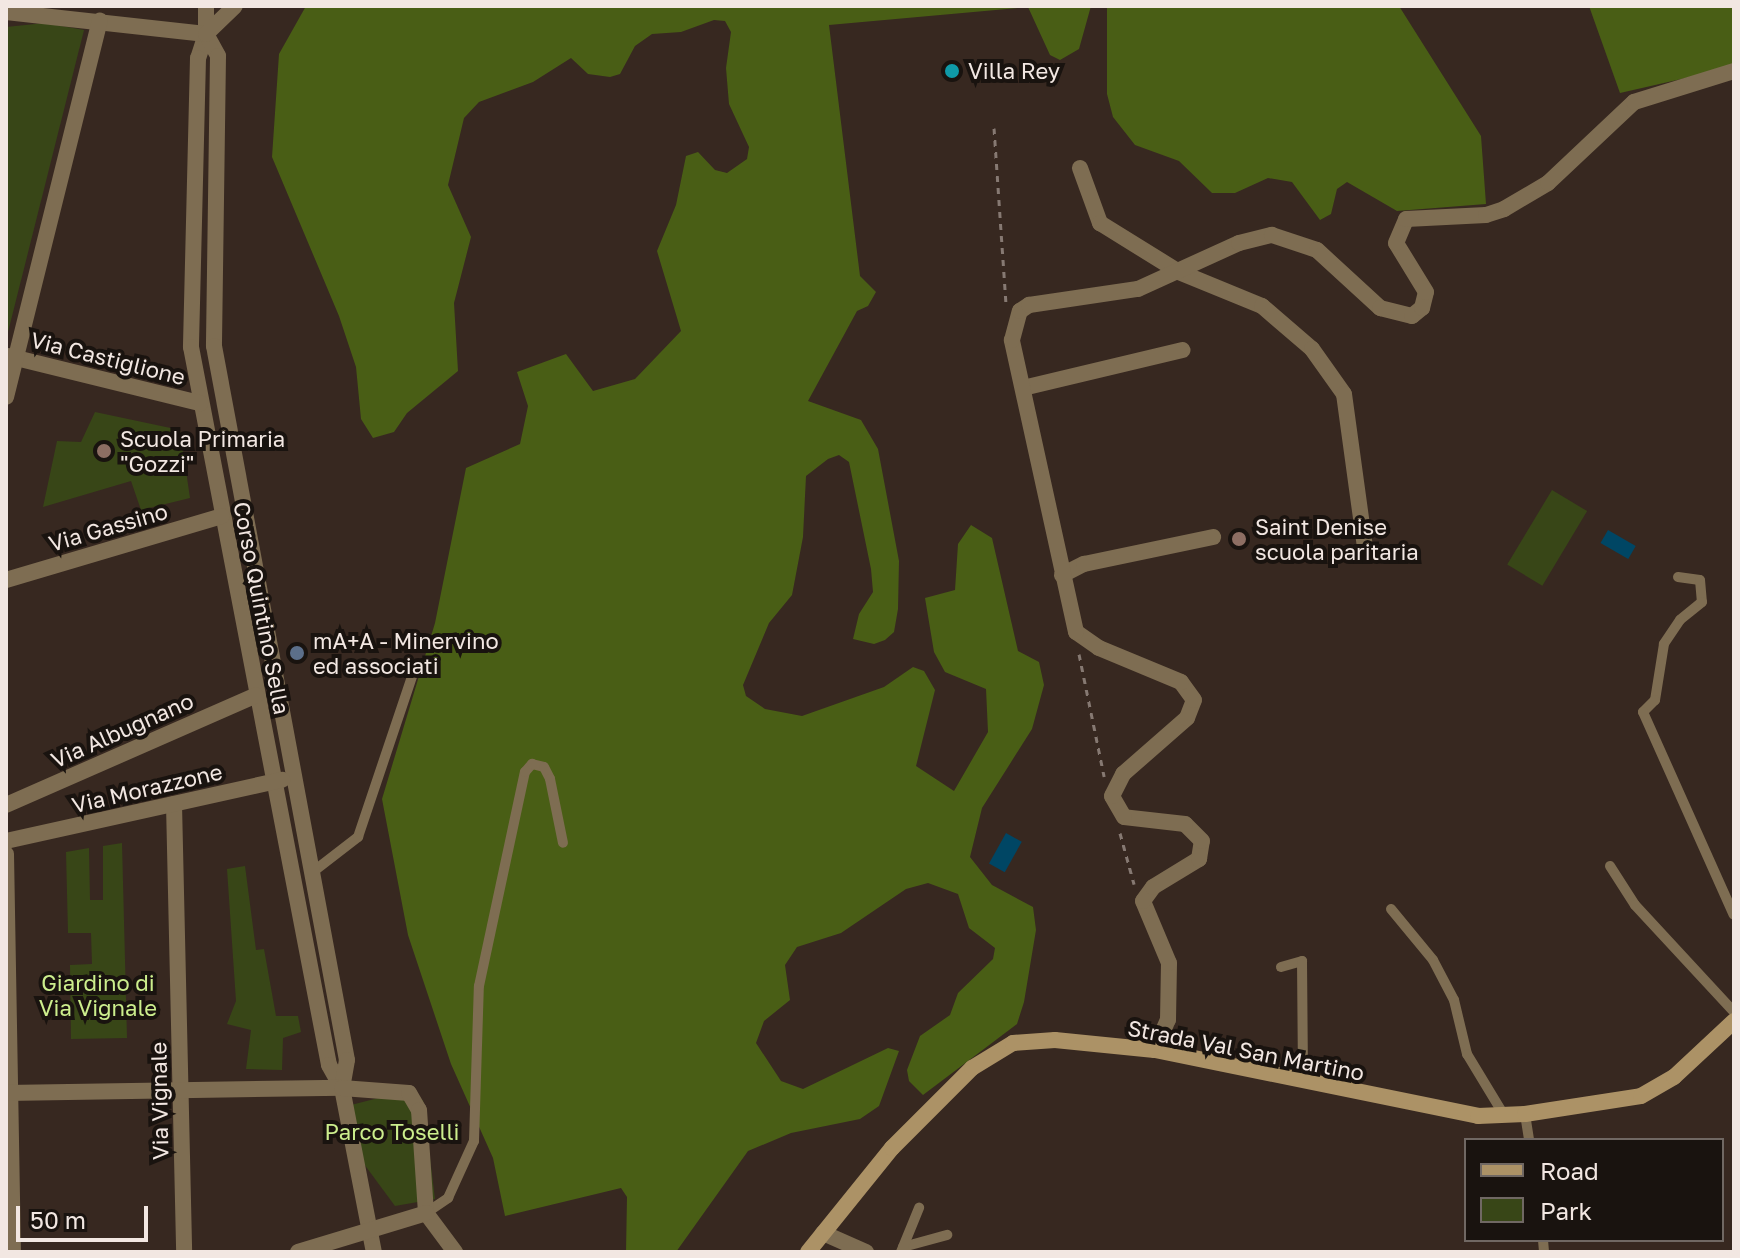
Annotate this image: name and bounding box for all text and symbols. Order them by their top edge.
place label: Villa Rey [968,58,1060,84]
marker: Villa Rey [943,62,961,80]
street label: Via Castiglione [28,326,188,390]
place label: Scuola Primaria "Gozzi" [120,425,285,476]
marker: Scuola Primaria "Gozzi" [95,442,113,460]
street label: Via Gassino [46,497,170,557]
street label: Corso Quintino Sella [228,499,296,717]
place label: Saint Denise scuola paritaria [1255,513,1419,564]
marker: Saint Denise scuola paritaria [1230,530,1248,548]
place label: mA+A - Minervino ed associati [313,627,499,678]
marker: mA+A - Minervino ed associati [288,644,306,662]
street label: Via Albugnano [47,687,197,773]
street label: Via Morazzone [69,758,225,818]
park label: Giardino di Via Vignale [39,969,157,1020]
street label: Strada Val San Martino [1125,1014,1367,1086]
street label: Via Vignale [145,1042,173,1160]
park label: Parco Toselli [325,1119,459,1145]
legend [1464,1138,1724,1242]
text: Road [1540,1156,1599,1185]
scale bar [20,1190,152,1240]
text: Park [1540,1196,1592,1225]
text: 50 m [30,1205,86,1234]

